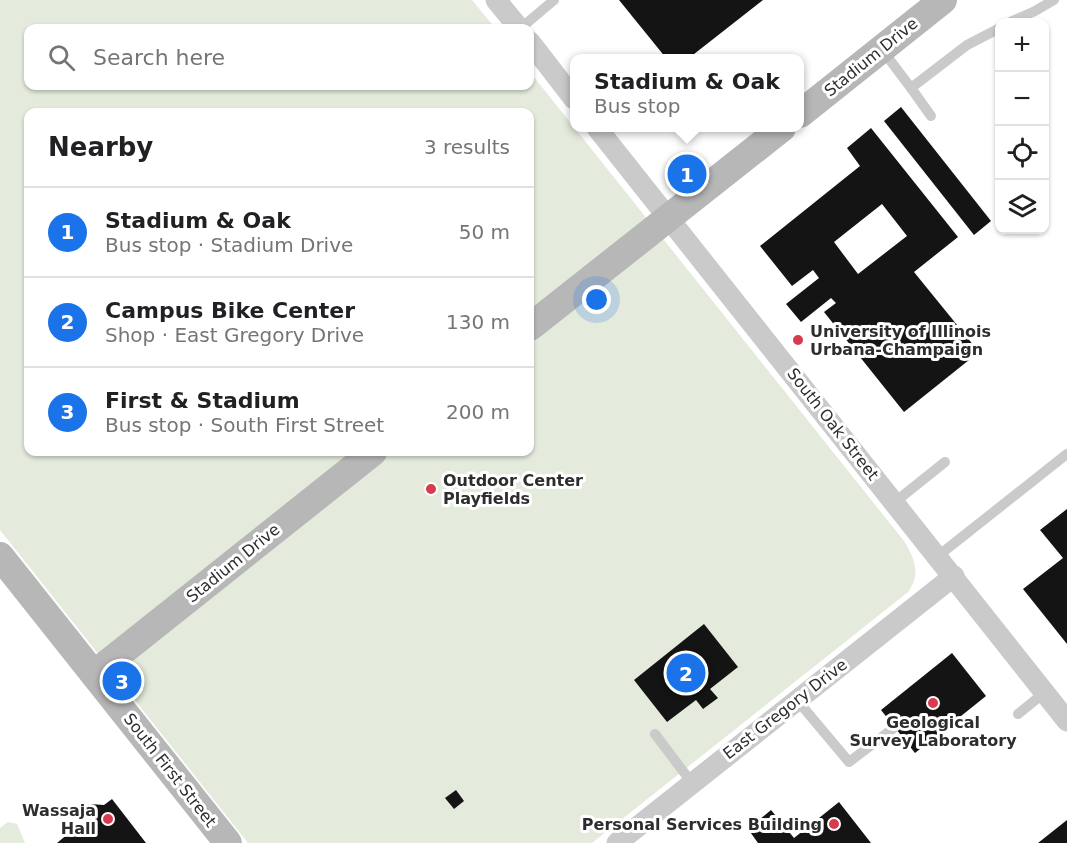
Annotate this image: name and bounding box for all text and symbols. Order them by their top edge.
street label: Stadium Drive [821,14,921,100]
map controls [995,18,1049,234]
button: + [995,18,1049,72]
search box [24,24,534,90]
icon: search [45,41,78,74]
text: Search here [93,45,225,70]
popup [570,54,804,132]
text: Stadium & Oak [594,69,780,94]
button: − [995,72,1049,126]
text: Bus stop [594,94,680,118]
button: locate [995,126,1049,180]
text: Nearby [48,132,153,162]
text: 3 results [424,135,510,159]
pin: 1 [668,152,706,196]
button: layers [995,180,1049,234]
text: Stadium & Oak [105,208,291,233]
text: 1 [61,220,74,244]
text: 50 m [459,220,510,244]
text: Bus stop · Stadium Drive [105,233,353,257]
your location [582,285,611,314]
text: Campus Bike Center [105,298,355,323]
text: 2 [61,310,74,334]
text: 130 m [446,310,510,334]
place label: University of Illinois Urbana-Champaign [810,322,991,359]
text: Shop · East Gregory Drive [105,323,364,347]
marker: University of Illinois Urbana-Champaign [791,333,805,347]
street label: South Oak Street [783,364,883,484]
text: First & Stadium [105,388,300,413]
text: 3 [61,400,74,424]
text: 200 m [446,400,510,424]
text: Bus stop · South First Street [105,413,384,437]
place label: Outdoor Center Playfields [443,471,583,508]
marker: Outdoor Center Playfields [424,482,438,496]
street label: Stadium Drive [183,520,283,606]
pin: 2 [666,650,706,696]
street label: East Gregory Drive [719,655,851,763]
pin: 3 [102,658,142,704]
marker: Geological Survey Laboratory [926,696,940,710]
street label: South First Street [120,709,220,831]
place label: Geological Survey Laboratory [849,713,1017,750]
place label: Wassaja Hall [22,801,96,838]
marker: Wassaja Hall [101,812,115,826]
place label: Personal Services Building [582,815,822,834]
marker: Personal Services Building [827,817,841,831]

